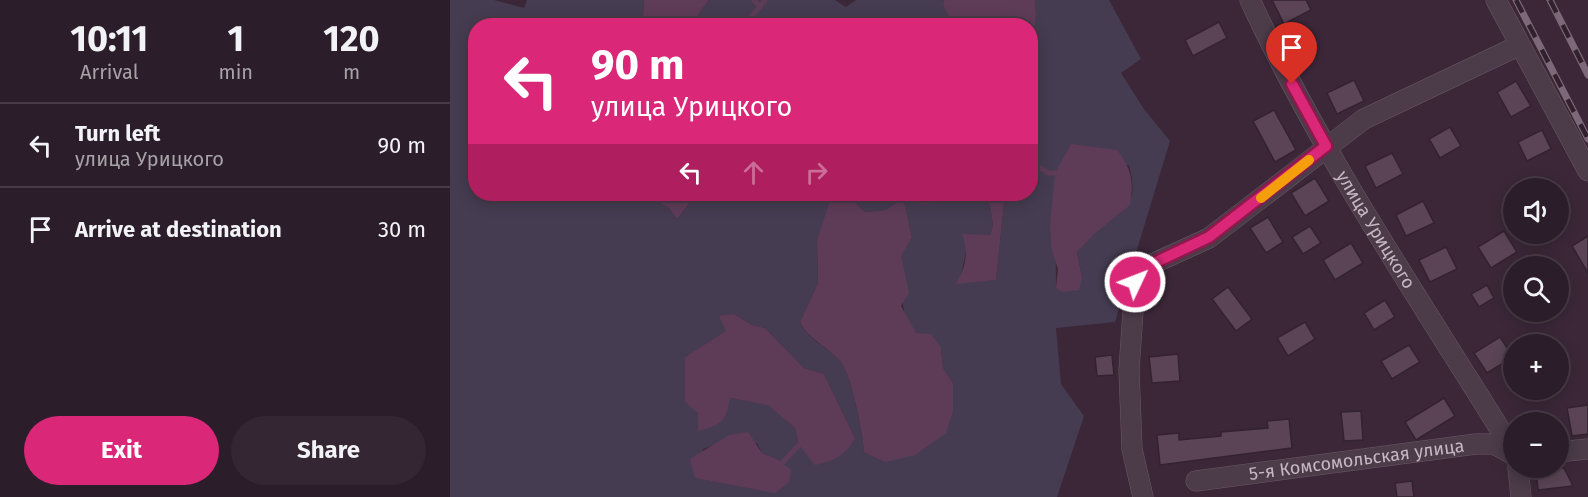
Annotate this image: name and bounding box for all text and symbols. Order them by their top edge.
text: 10:11 [70,17,148,61]
text: 1 [227,17,244,61]
text: 120 [323,17,380,61]
pin [1266,22,1317,84]
icon: arrive [1275,31,1308,64]
text: 90 m [591,40,685,90]
icon: left [492,42,570,120]
text: Arrival [80,60,139,84]
text: min [219,60,253,84]
text: m [343,60,360,84]
text: улица Урицкого [591,91,792,123]
text: Turn left [75,120,160,147]
icon: left [24,129,57,162]
text: 90 m [377,132,426,159]
text: улица Урицкого [75,147,224,171]
icon: left [674,156,707,189]
icon: ahead [737,156,770,189]
icon: right [800,156,833,189]
street label: улица Урицкого [1331,167,1420,293]
map controls [1503,178,1569,478]
button: sound [1503,178,1569,244]
icon: arrive [24,213,57,246]
text: Arrive at destination [75,216,282,243]
text: 30 m [378,216,426,243]
position arrow [1103,250,1167,314]
button: search [1503,256,1569,322]
button: + [1503,334,1569,400]
button: − [1503,412,1569,478]
button: Exit [24,416,219,485]
button: Share [231,416,426,485]
street label: 5-я Комсомольская улица [1248,435,1466,485]

